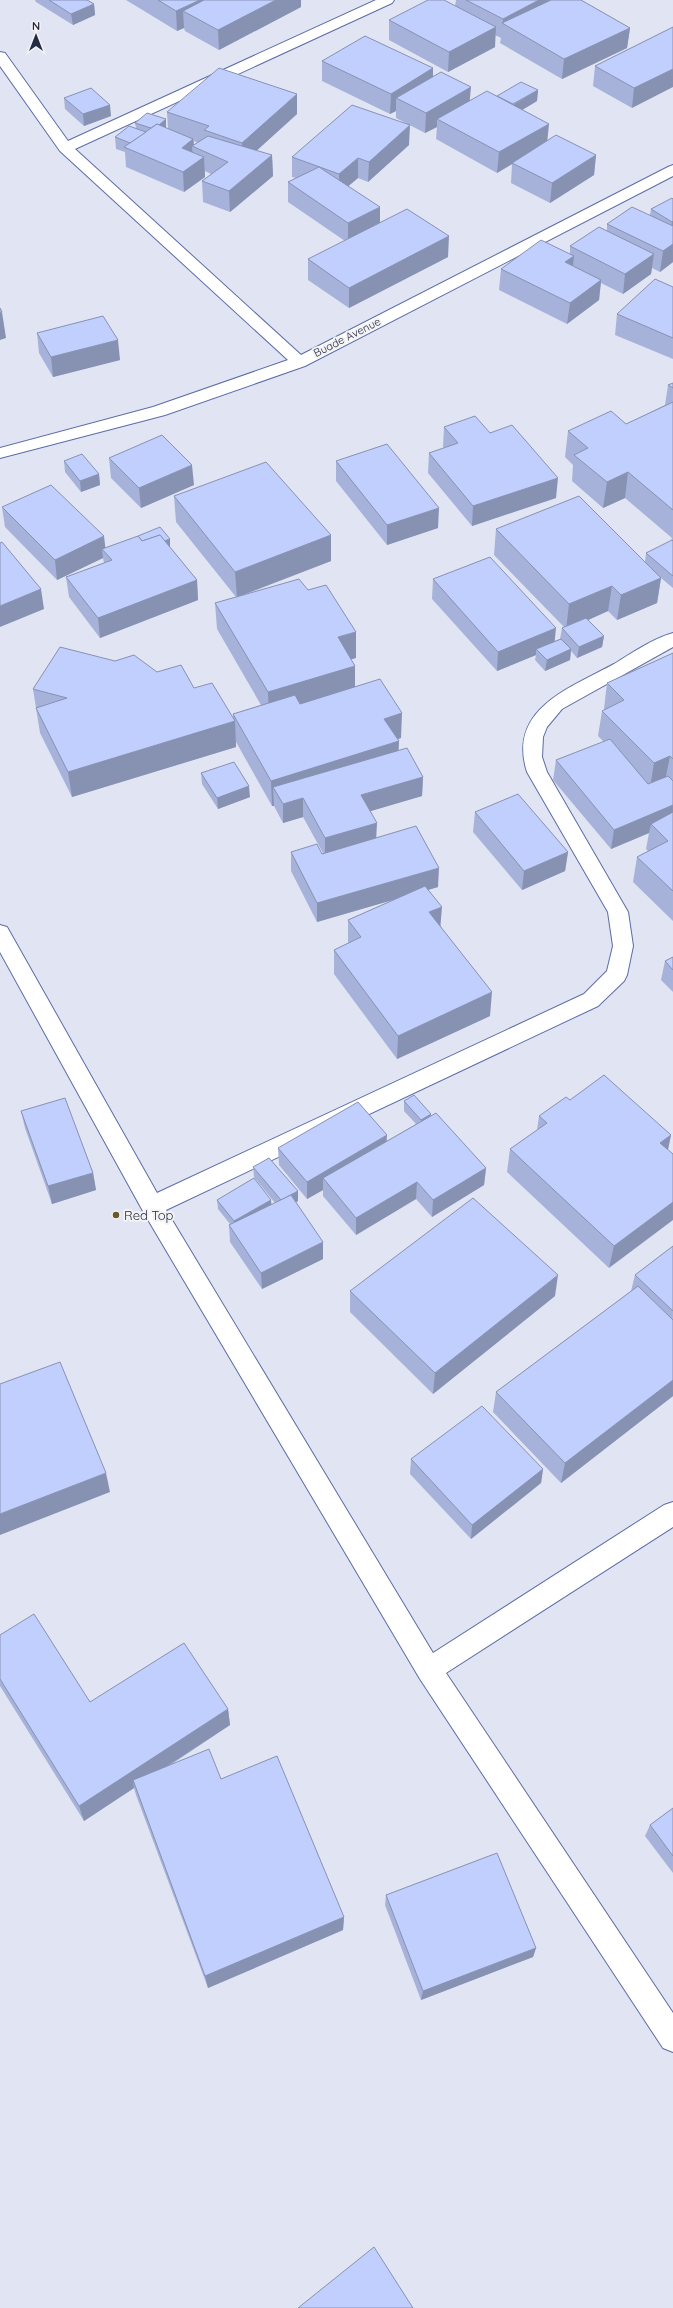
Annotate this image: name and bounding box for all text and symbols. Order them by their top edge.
north arrow [16,16,56,56]
text: N [32,19,40,33]
street label: Buade Avenue [311,314,383,360]
place label: Red Top [124,1207,174,1223]
marker: Red Top [111,1210,121,1220]

